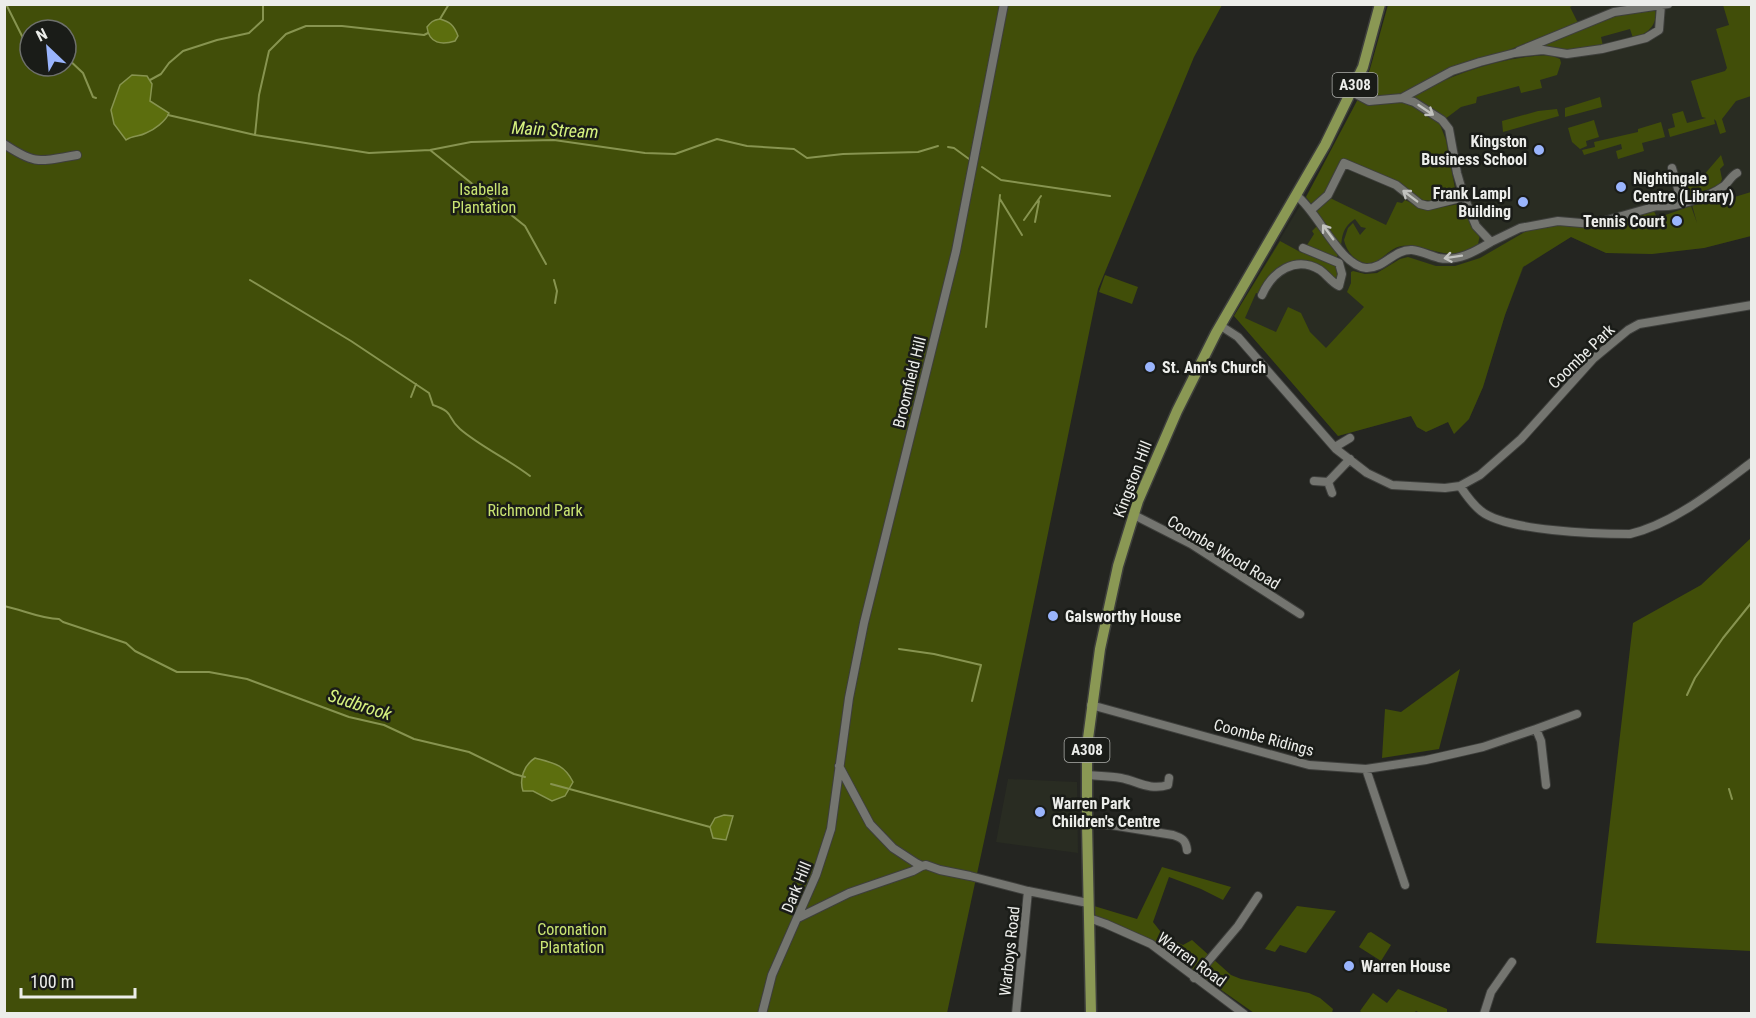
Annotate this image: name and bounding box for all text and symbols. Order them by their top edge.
north arrow [18,18,78,78]
text: N [33,24,50,46]
road number: A308 [1332,73,1378,97]
one-way arrow [1418,104,1434,116]
water label: Main Stream [511,117,599,142]
place label: Kingston Business School [1421,132,1527,169]
marker: Kingston Business School [1532,143,1546,157]
place label: Nightingale Centre (Library) [1633,169,1734,206]
park label: Isabella Plantation [452,180,516,217]
marker: Nightingale Centre (Library) [1614,180,1628,194]
place label: Frank Lampl Building [1433,184,1511,221]
one-way arrow [1402,189,1418,202]
marker: Frank Lampl Building [1516,195,1530,209]
place label: Tennis Court [1583,212,1665,231]
marker: Tennis Court [1670,214,1684,228]
one-way arrow [1321,225,1334,241]
one-way arrow [1444,252,1464,263]
street label: Coombe Park [1544,320,1619,393]
street label: Broomfield Hill [889,335,930,430]
place label: St. Ann's Church [1162,358,1266,377]
marker: St. Ann's Church [1143,360,1157,374]
street label: Kingston Hill [1109,438,1156,520]
park label: Richmond Park [487,501,583,520]
street label: Coombe Wood Road [1164,511,1283,594]
place label: Galsworthy House [1065,607,1181,626]
marker: Galsworthy House [1046,609,1060,623]
water label: Sudbrook [326,684,396,725]
street label: Coombe Ridings [1212,715,1316,760]
road number: A308 [1064,738,1110,762]
place label: Warren Park Children's Centre [1052,794,1161,831]
marker: Warren Park Children's Centre [1033,805,1047,819]
street label: Dark Hill [778,859,815,916]
street label: Warboys Road [995,905,1024,997]
park label: Coronation Plantation [537,920,607,957]
street label: Warren Road [1154,928,1230,991]
place label: Warren House [1361,957,1451,976]
marker: Warren House [1342,959,1356,973]
scale bar [21,961,135,999]
text: 100 m [30,971,74,992]

